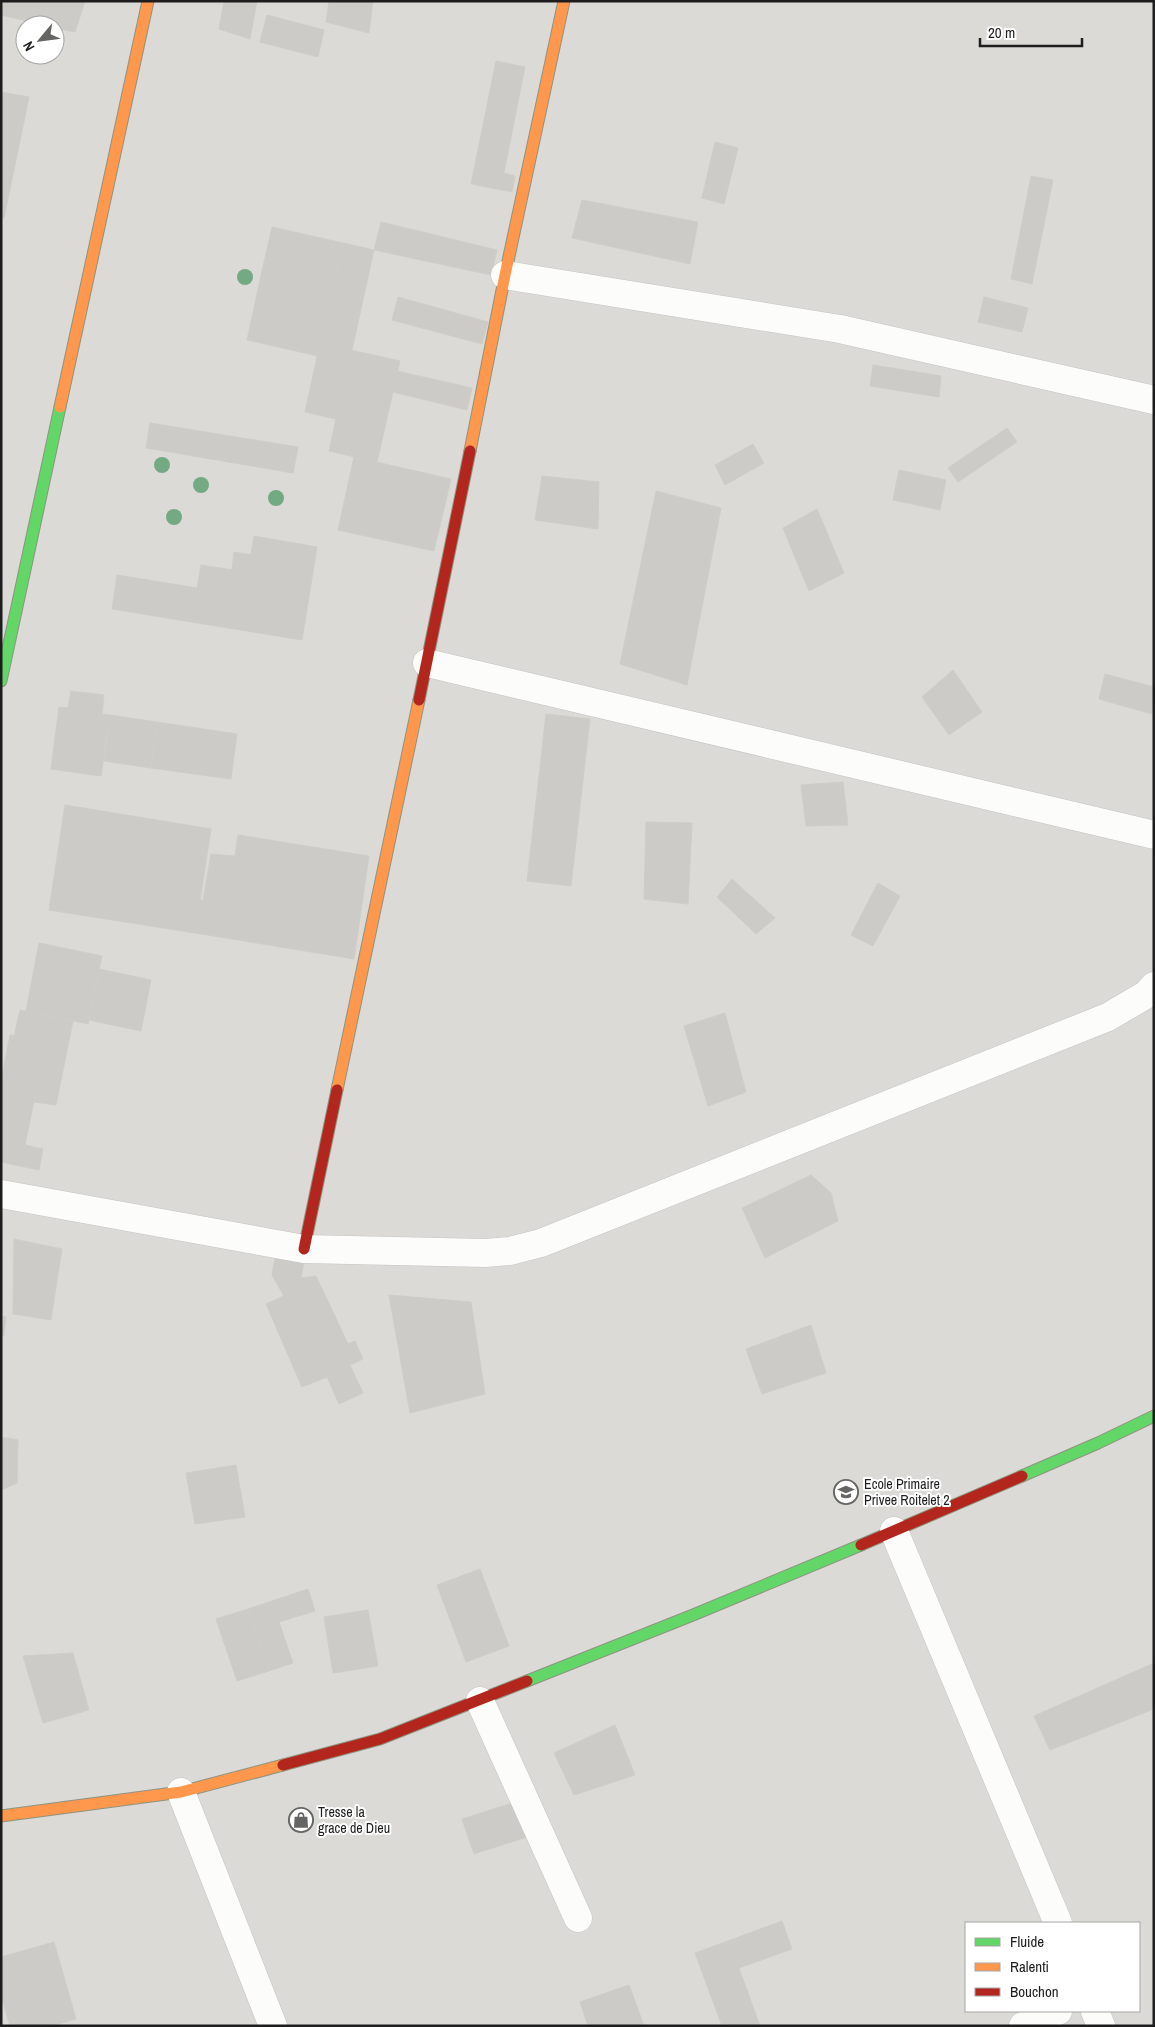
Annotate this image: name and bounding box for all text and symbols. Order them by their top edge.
north arrow [15,15,65,65]
scale bar [980,15,1082,47]
text: 20 m [988,22,1015,43]
text: N [19,38,39,54]
place label: Ecole Primaire Privee Roitelet 2 [864,1475,950,1509]
school or university icon: Ecole Primaire Privee Roitelet 2 [833,1479,859,1505]
place label: Tresse la grace de Dieu [318,1803,390,1837]
shop icon: Tresse la grace de Dieu [288,1807,314,1833]
legend [965,1922,1140,2012]
text: Fluide [1010,1931,1044,1952]
text: Ralenti [1010,1956,1049,1977]
text: Bouchon [1010,1981,1059,2002]

